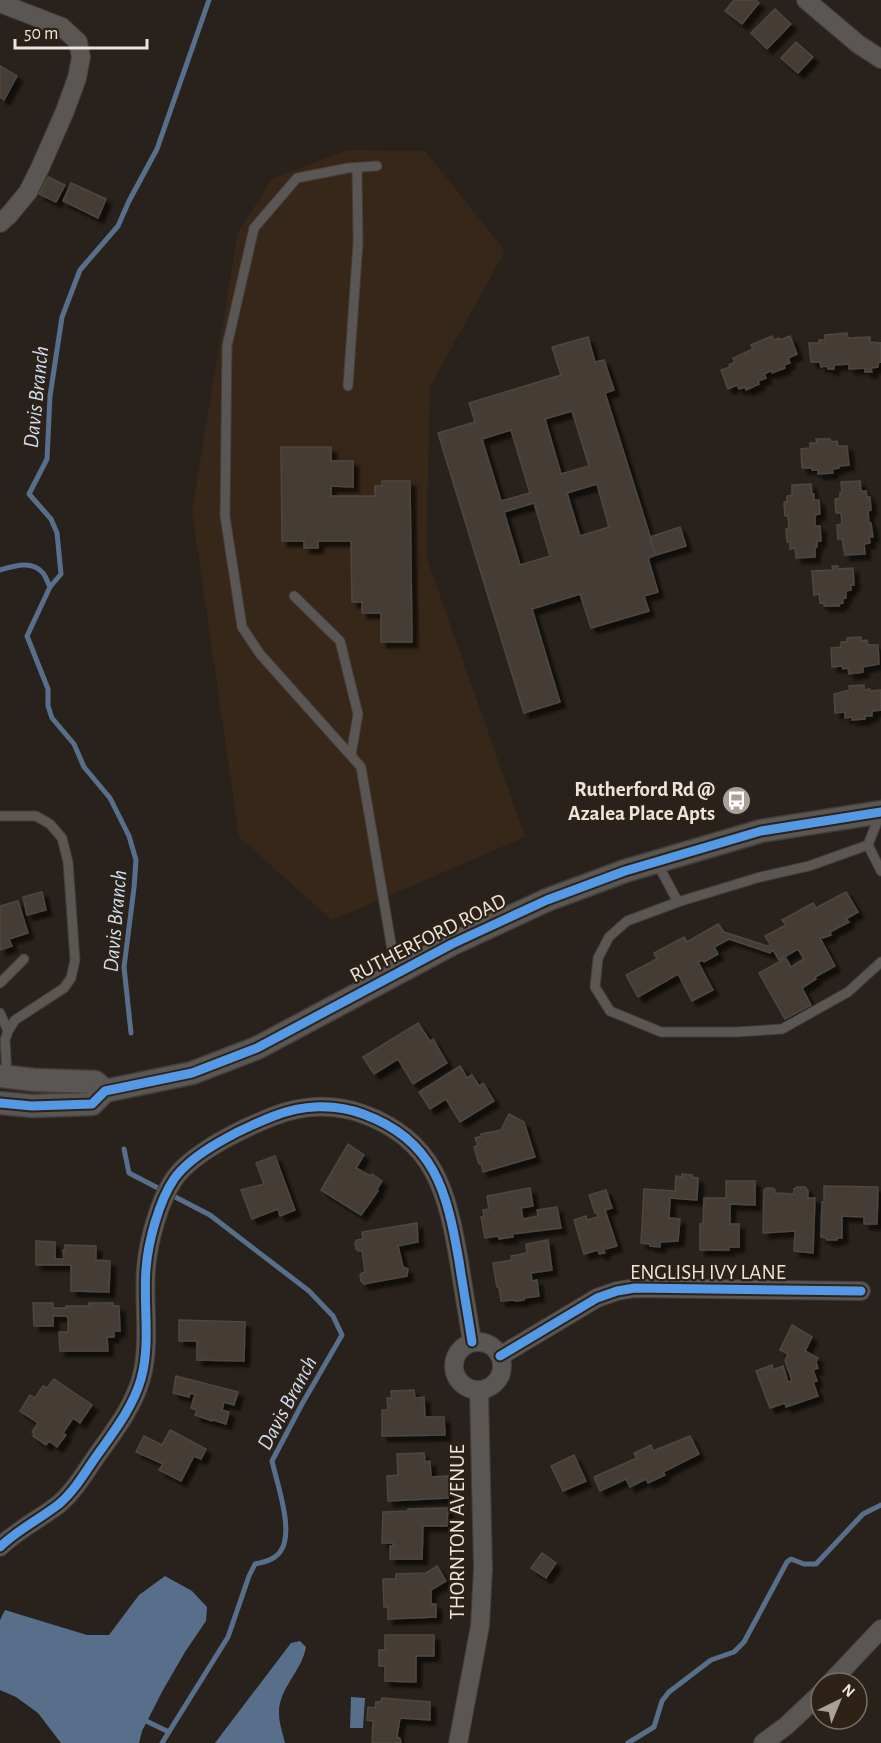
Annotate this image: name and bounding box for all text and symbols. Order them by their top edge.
scale bar [15,12,147,50]
text: 50 m [24,25,58,43]
water label: Davis Branch [20,345,52,449]
place label: Rutherford Rd @ Azalea Place Apts [568,779,715,824]
bus stop icon: Rutherford Rd @ Azalea Place Apts [720,785,752,817]
water label: Davis Branch [100,869,130,973]
street label: RUTHERFORD ROAD [347,890,509,986]
street label: ENGLISH IVY LANE [630,1262,786,1283]
water label: Davis Branch [253,1353,321,1453]
street label: THORNTON AVENUE [447,1444,468,1620]
north arrow [809,1671,869,1731]
text: N [839,1681,858,1700]

